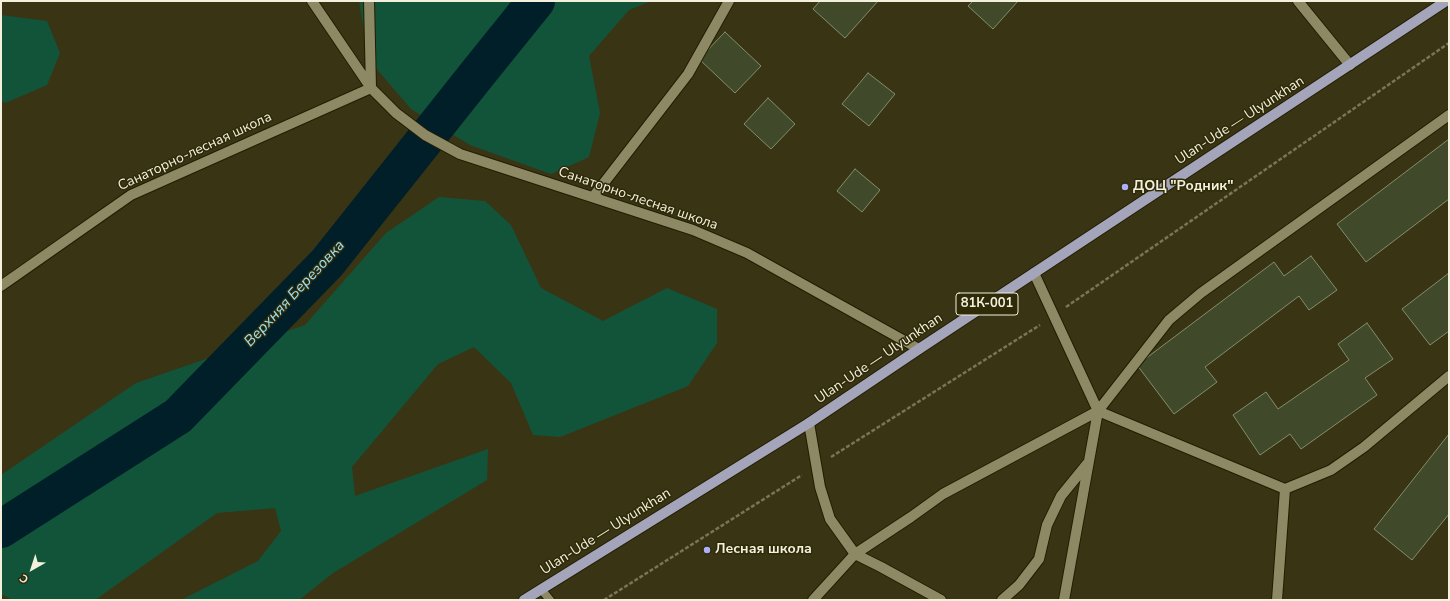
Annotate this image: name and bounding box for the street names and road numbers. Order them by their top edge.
street label: Ulan-Ude — Ulyunkhan [1172,73,1308,169]
street label: Санаторно-лесная школа [115,109,275,195]
street label: Санаторно-лесная школа [556,164,720,234]
road number: 81К-001 [956,293,1018,315]
street label: Ulan-Ude — Ulyunkhan [812,310,946,408]
street label: Ulan-Ude — Ulyunkhan [538,485,674,579]

